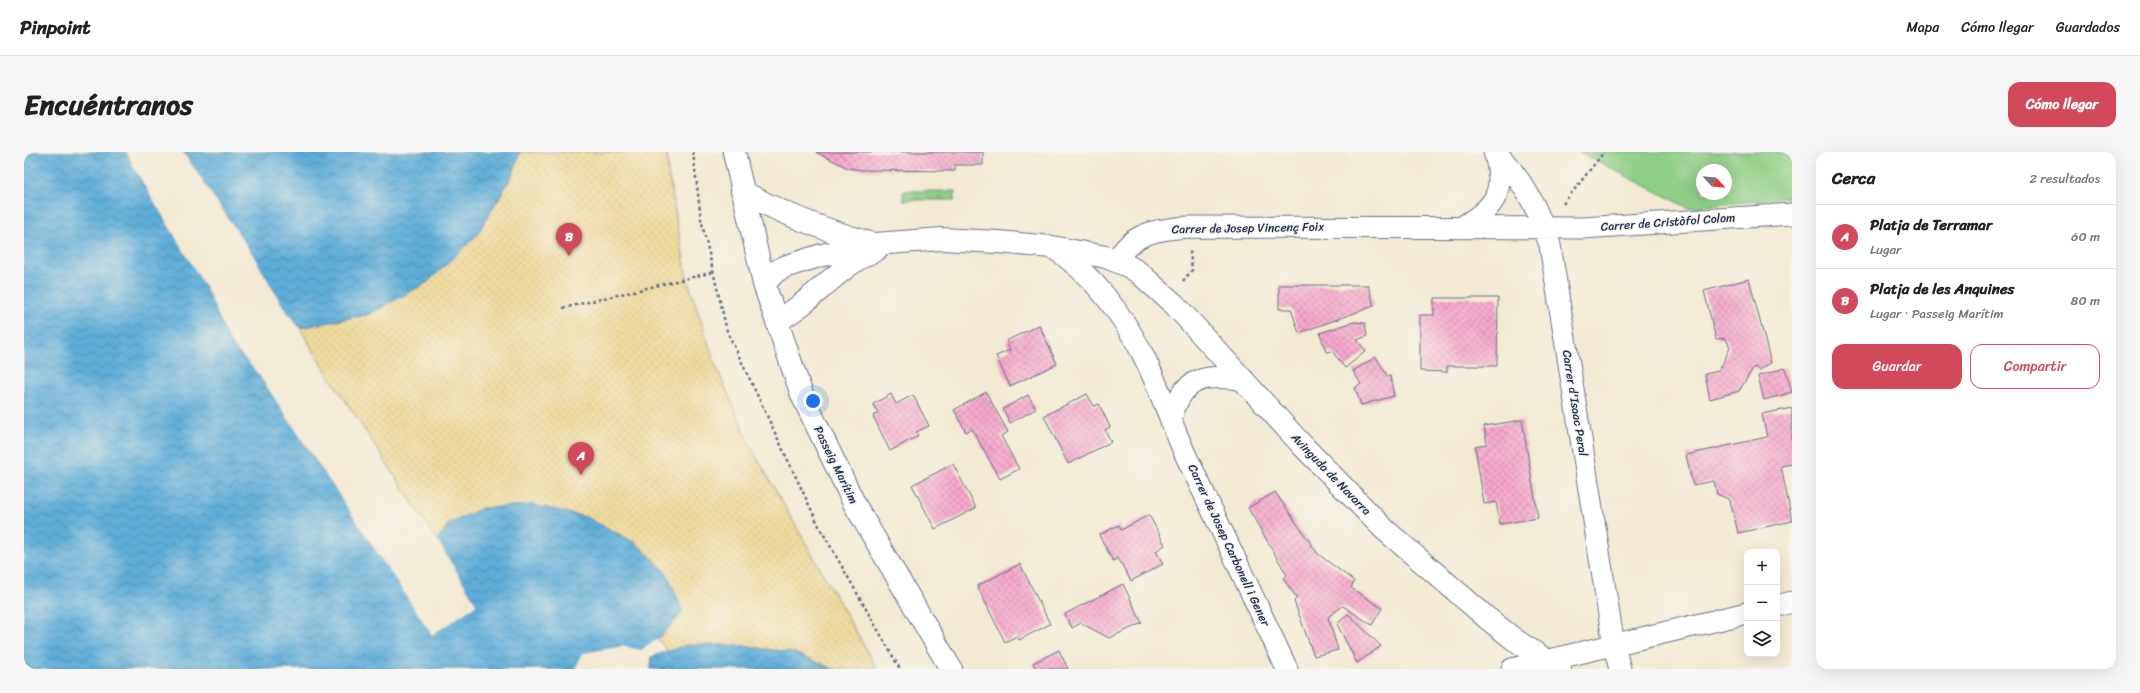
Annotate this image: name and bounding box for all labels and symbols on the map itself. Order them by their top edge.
north arrow [1696,164,1732,200]
street label: Carrer de Cristòfol Colom [1600,206,1736,238]
street label: Carrer de Josep Vincenç Foix [1172,216,1325,240]
pin: B [556,223,582,256]
street label: Carrer d'Isaac Peral [1556,348,1594,458]
your location [803,391,823,411]
street label: Passeig Marítim [808,422,864,508]
street label: Avinguda de Navarra [1285,427,1377,521]
pin: A [568,442,594,475]
street label: Carrer de Josep Carbonell i Gener [1182,460,1277,631]

